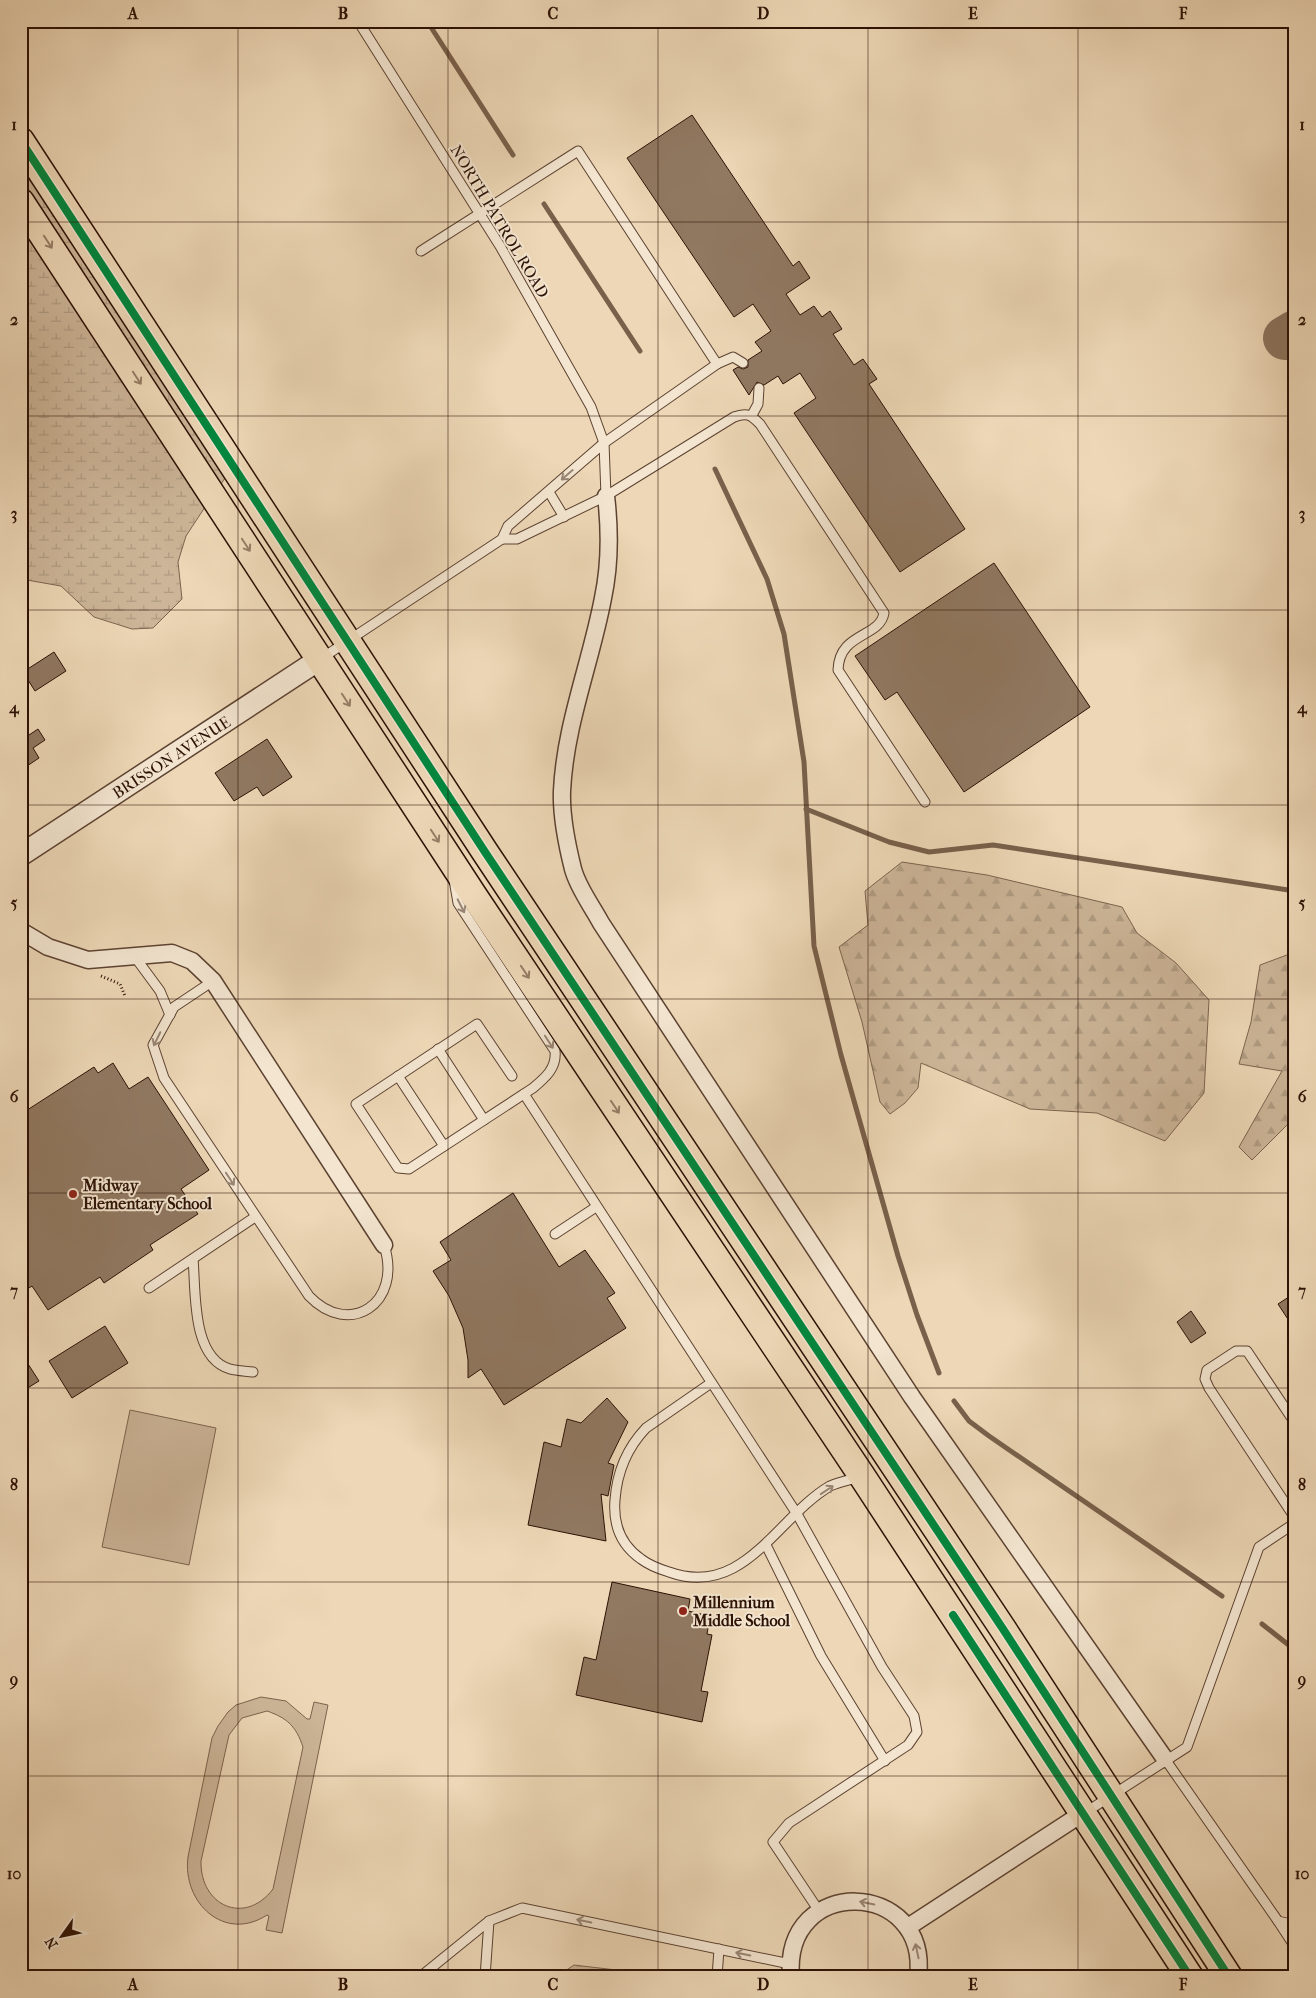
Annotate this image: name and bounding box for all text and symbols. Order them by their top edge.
text: A [127,4,139,23]
text: B [338,4,348,23]
text: C [548,4,559,23]
text: D [757,4,769,23]
text: E [968,4,978,23]
text: F [1178,4,1188,23]
text: 1 [11,115,17,134]
text: 1 [1299,115,1305,134]
street label: NORTH PATROL ROAD [446,141,553,301]
one-way arrow [43,235,53,249]
text: 2 [10,310,18,329]
text: 2 [1298,310,1306,329]
one-way arrow [132,371,142,385]
one-way arrow [561,469,574,481]
text: 3 [11,504,17,524]
text: 3 [1299,504,1305,524]
one-way arrow [241,538,251,552]
one-way arrow [341,693,352,707]
text: 4 [8,698,20,718]
text: 4 [1296,698,1308,718]
street label: BRISSON AVENUE [109,712,234,803]
one-way arrow [430,829,440,843]
text: 5 [11,893,18,912]
text: 5 [1299,893,1306,912]
one-way arrow [456,898,466,913]
one-way arrow [520,964,530,978]
one-way arrow [152,1031,161,1046]
one-way arrow [544,1034,554,1048]
text: 6 [10,1087,19,1106]
text: 6 [1298,1087,1307,1106]
one-way arrow [610,1100,620,1114]
one-way arrow [226,1171,236,1185]
place label: Midway Elementary School [82,1176,212,1214]
marker: Midway Elementary School [67,1188,79,1200]
text: 7 [9,1281,18,1300]
text: 7 [1297,1281,1306,1300]
text: 8 [10,1475,18,1494]
text: 8 [1298,1475,1306,1494]
one-way arrow [819,1485,833,1495]
place label: Millennium Middle School [692,1593,791,1630]
marker: Millennium Middle School [677,1605,689,1617]
text: 9 [9,1670,18,1690]
text: 9 [1297,1670,1306,1690]
text: 10 [7,1864,21,1883]
text: 10 [1295,1864,1309,1883]
one-way arrow [859,1897,875,1907]
north arrow [38,1910,88,1960]
one-way arrow [576,1916,592,1925]
text: N [41,1933,62,1952]
one-way arrow [912,1944,921,1960]
one-way arrow [735,1949,751,1959]
text: A [127,1975,139,1994]
text: B [338,1975,348,1994]
text: C [548,1975,559,1994]
text: D [757,1975,769,1994]
text: E [968,1975,978,1994]
text: F [1178,1975,1188,1994]

